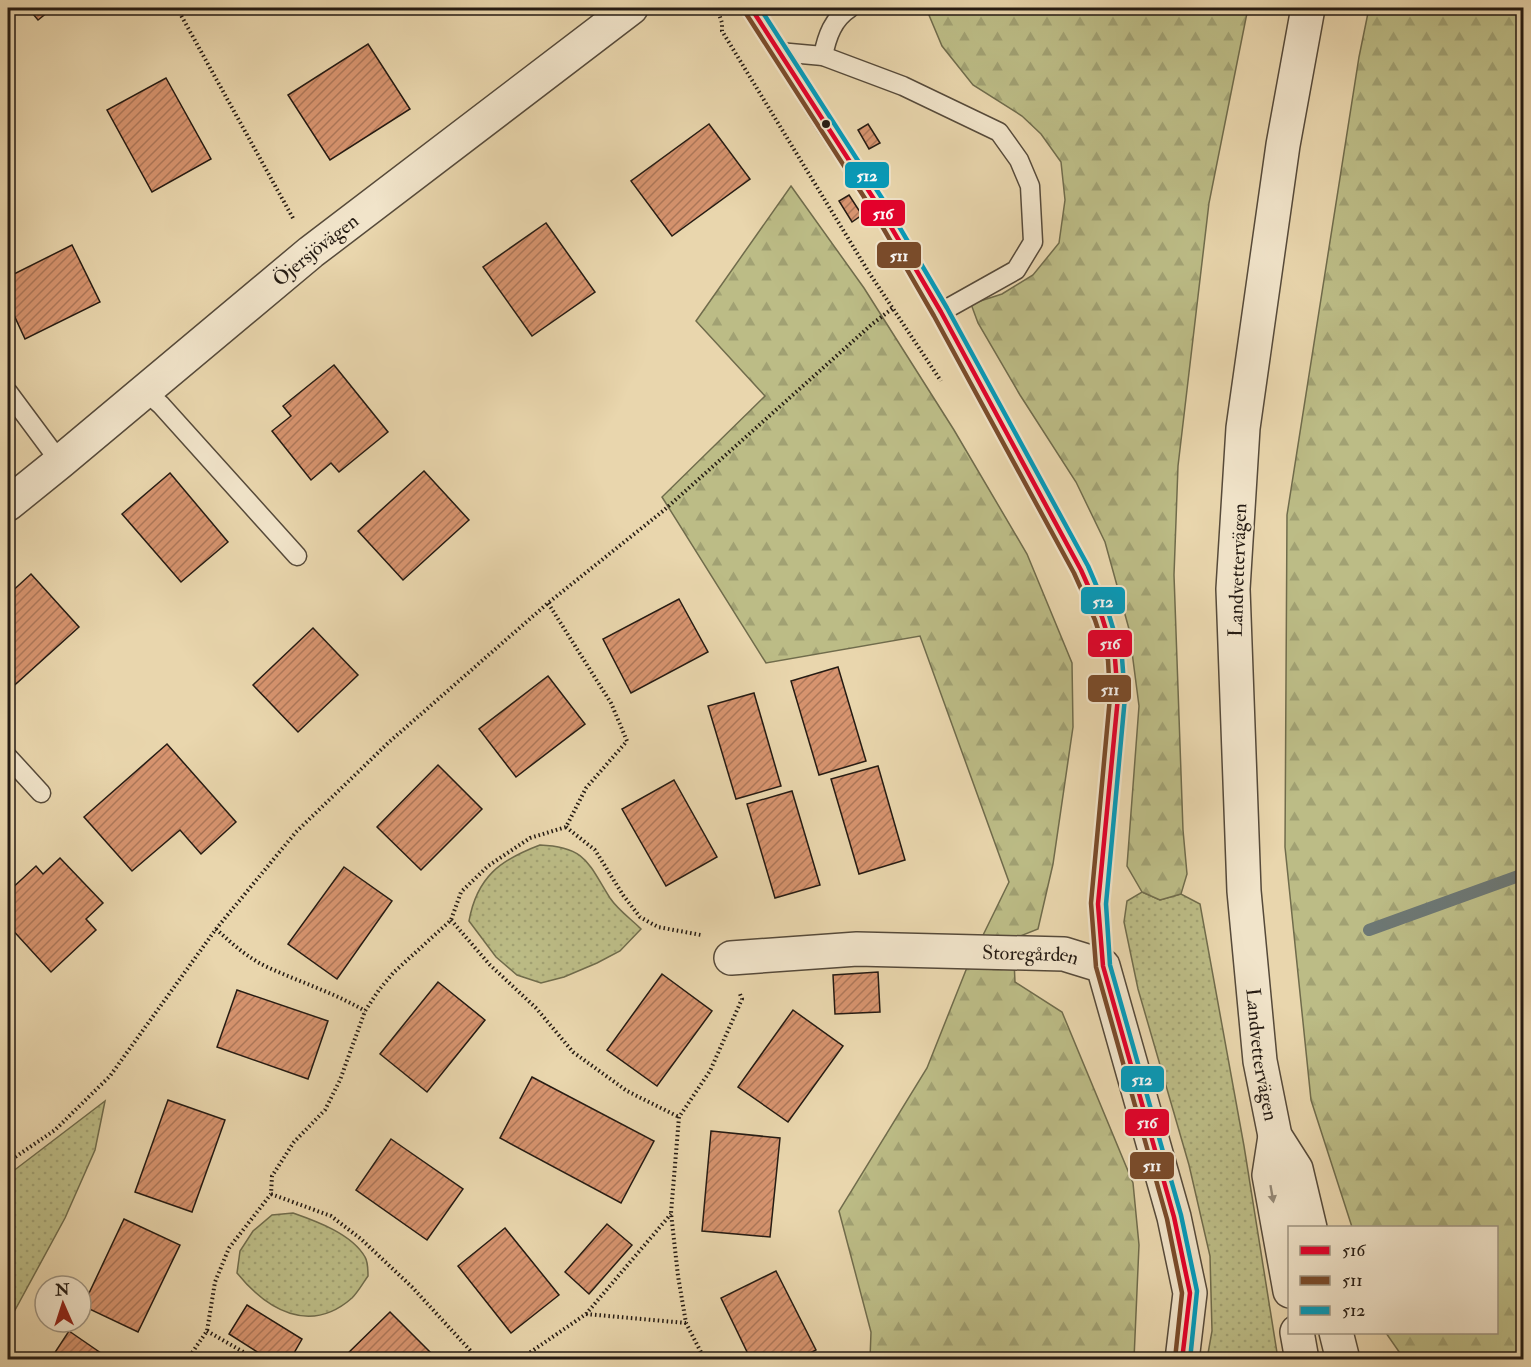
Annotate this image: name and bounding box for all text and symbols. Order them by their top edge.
unlabelled marker [820,118,832,130]
line badge: 512 [844,161,890,189]
text: 512 [857,166,877,186]
line badge: 516 [860,199,906,227]
text: 516 [873,204,895,224]
street label: Öjersjövägen [268,208,364,292]
line badge: 511 [876,241,922,269]
text: 511 [890,246,909,266]
street label: Landvettervägen [1223,503,1252,637]
line badge: 512 [1080,586,1126,615]
text: 512 [1093,592,1113,612]
line badge: 516 [1087,629,1133,658]
text: 516 [1100,634,1122,654]
line badge: 511 [1087,674,1132,703]
text: 511 [1101,680,1120,700]
street label: Storegården [982,940,1082,971]
street label: Landvettervägen [1240,987,1284,1123]
line badge: 512 [1120,1065,1165,1093]
text: 512 [1132,1070,1152,1090]
line badge: 516 [1124,1108,1170,1137]
text: 516 [1137,1113,1159,1133]
line badge: 511 [1129,1151,1175,1180]
text: 511 [1143,1156,1162,1176]
one-way arrow [1268,1184,1277,1203]
legend [1288,1226,1498,1334]
text: 516 [1342,1239,1366,1262]
text: 511 [1342,1269,1363,1292]
north arrow [33,1274,93,1334]
text: N [54,1280,71,1300]
text: 512 [1342,1299,1365,1322]

